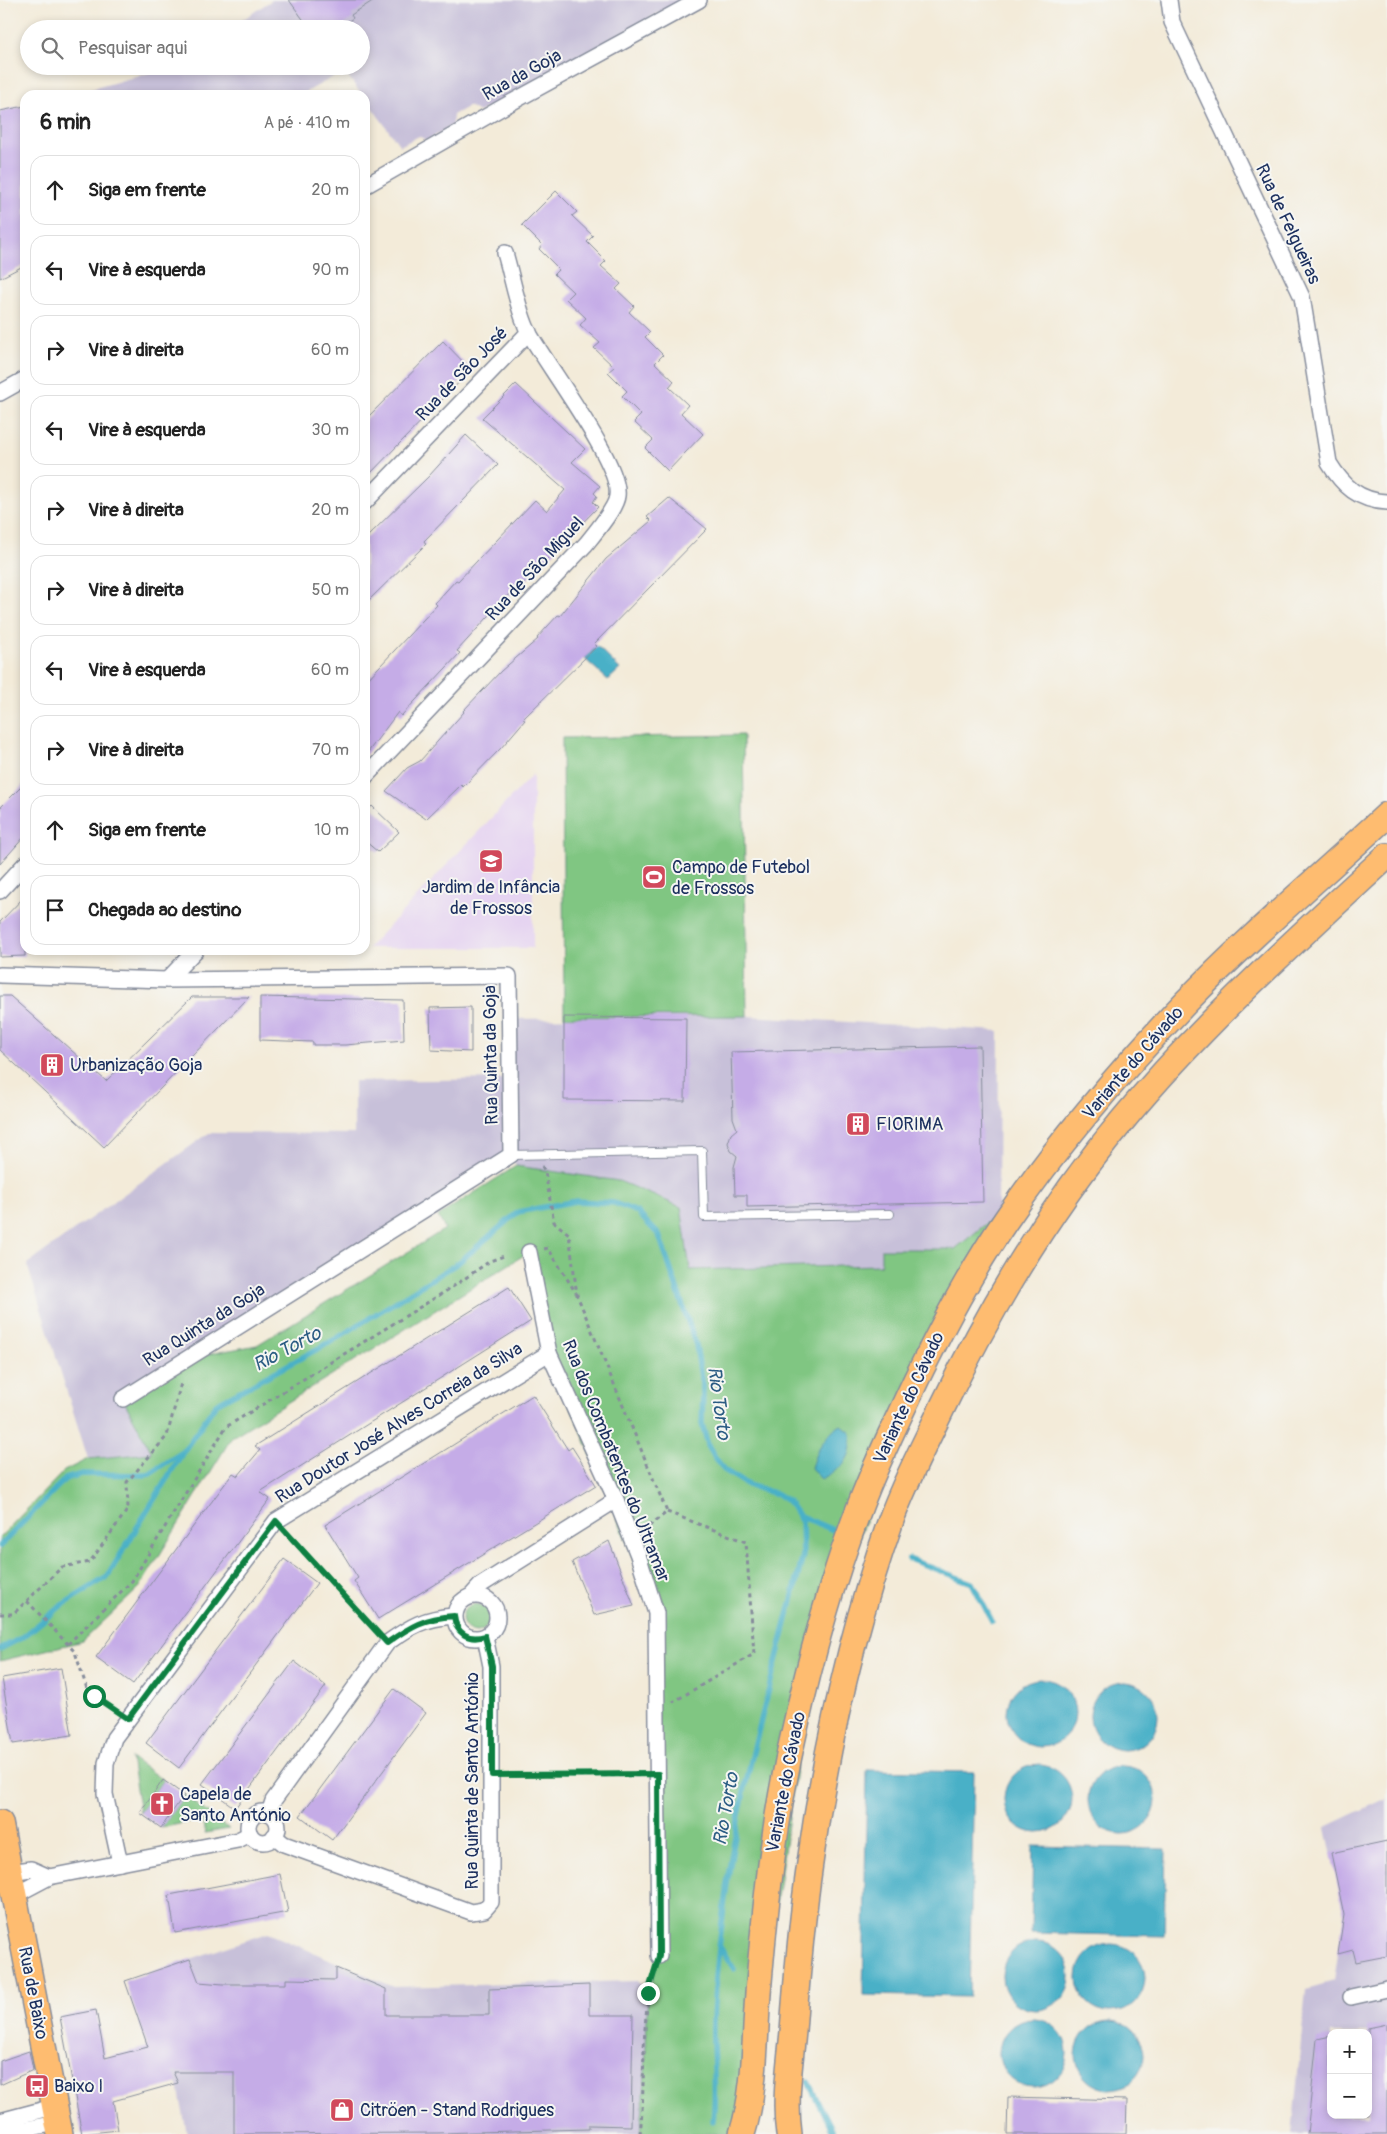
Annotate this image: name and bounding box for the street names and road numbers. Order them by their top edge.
street label: Rua da Goja [478,44,566,106]
street label: Rua de Felgueiras [1250,160,1326,288]
street label: Rua de São José [411,322,513,426]
street label: Rua de São Miguel [481,512,589,626]
street label: Rua Quinta da Goja [478,985,504,1125]
street label: Variante do Cávado [1077,1001,1189,1124]
street label: Rua Quinta da Goja [139,1278,269,1372]
street label: Variante do Cávado [868,1328,950,1468]
street label: Rua dos Combatentes do Ultramar [557,1336,676,1586]
street label: Rua Doutor José Alves Correia da Silva [271,1337,527,1509]
street label: Rua Quinta de Santo António [461,1672,484,1890]
street label: Variante do Cávado [761,1709,811,1854]
street label: Rua de Baixo [13,1945,53,2042]

